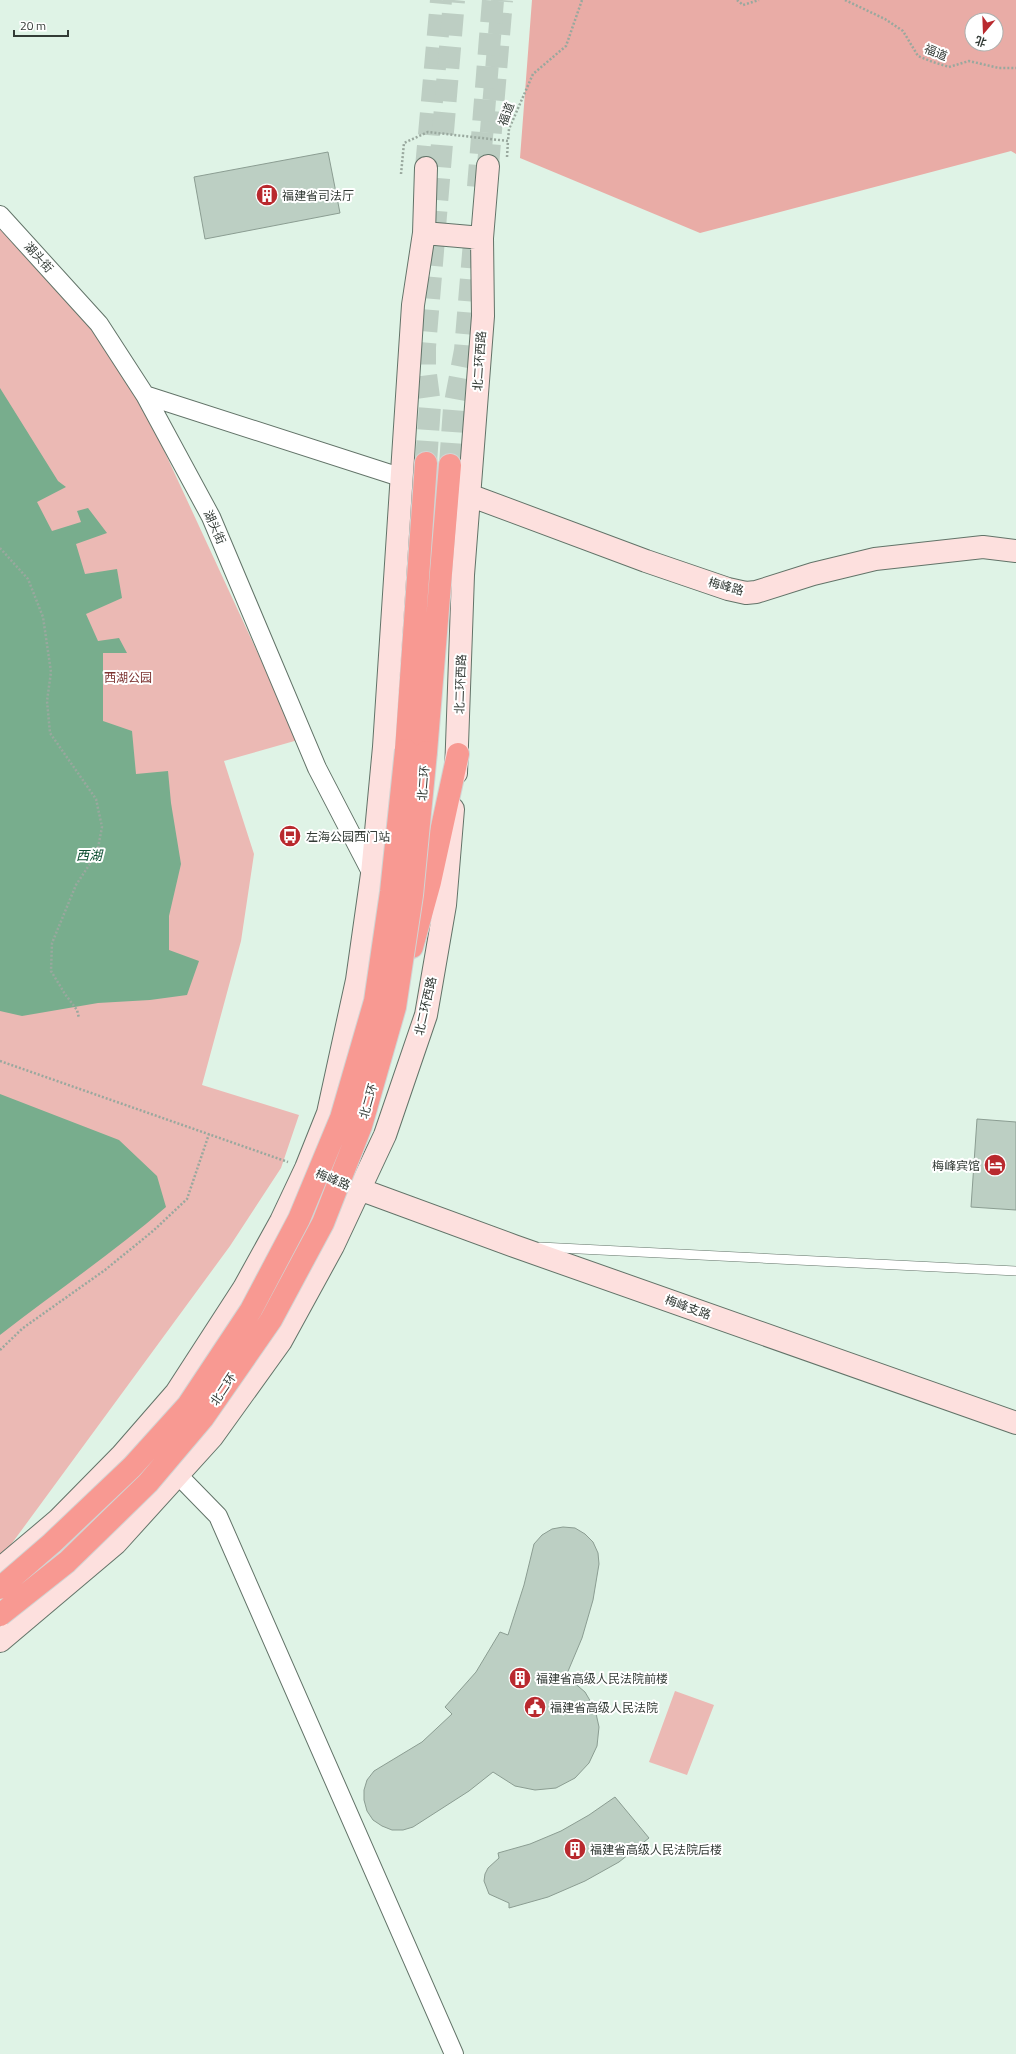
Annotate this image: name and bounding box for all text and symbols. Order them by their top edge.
scale bar [14,12,68,38]
north arrow [964,12,1004,52]
text: 20 m [20,16,46,35]
text: 北 [973,32,989,51]
street label: 福道 [921,39,951,65]
street label: 福道 [493,99,519,129]
building icon: 福建省司法厅 [254,182,280,208]
place label: 福建省司法厅 [282,186,354,205]
street label: 湖头街 [20,237,58,277]
street label: 北二环西路 [467,330,491,392]
street label: 湖头街 [199,507,231,547]
street label: 梅峰路 [706,572,746,600]
street label: 北二环西路 [449,654,471,714]
park label: 西湖公园 [104,668,152,687]
street label: 北二环 [412,764,434,802]
bus stop icon: 左海公园西门站 [277,823,303,849]
place label: 左海公园西门站 [306,827,390,846]
water label: 西湖 [76,845,104,865]
street label: 北二环西路 [409,975,441,1037]
street label: 北二环 [354,1081,382,1121]
hotel icon: 梅峰宾馆 [982,1152,1008,1178]
place label: 梅峰宾馆 [932,1156,980,1175]
street label: 梅峰路 [313,1163,353,1195]
street label: 梅峰支路 [662,1290,714,1324]
street label: 北二环 [205,1369,241,1409]
building icon: 福建省高级人民法院前楼 [507,1665,533,1691]
place label: 福建省高级人民法院前楼 [536,1669,668,1688]
public building icon: 福建省高级人民法院 [522,1694,548,1720]
place label: 福建省高级人民法院 [550,1698,658,1717]
building icon: 福建省高级人民法院后楼 [562,1836,588,1862]
place label: 福建省高级人民法院后楼 [590,1840,722,1859]

